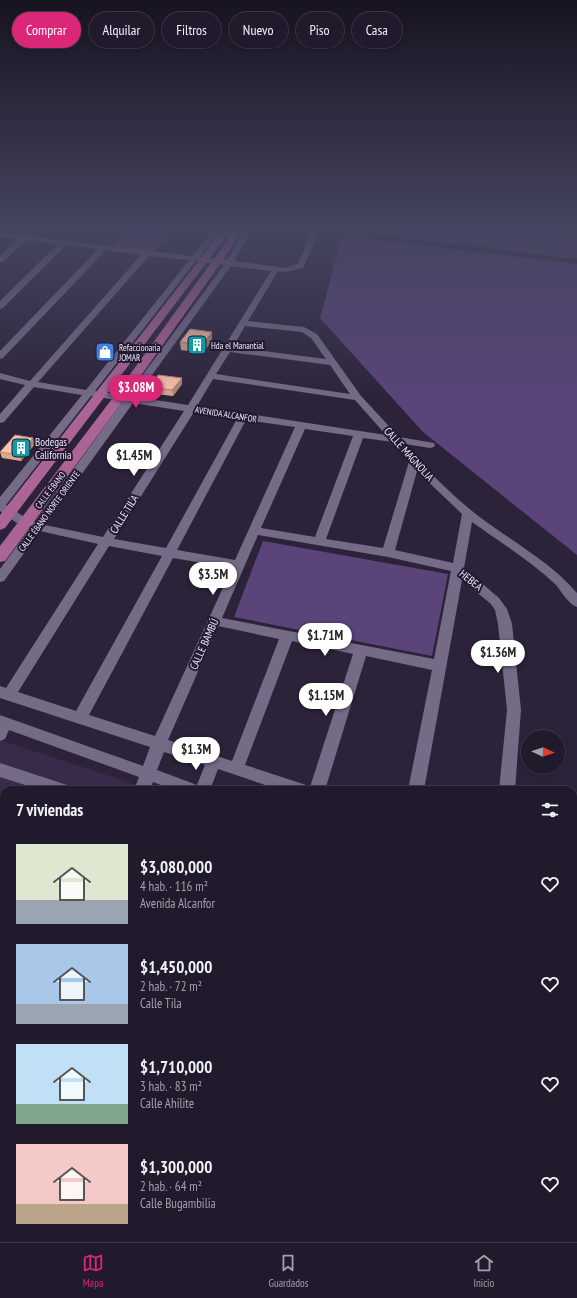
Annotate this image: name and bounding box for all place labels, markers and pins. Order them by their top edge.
building icon: Hda el Manantial [186,334,208,356]
place label: Hda el Manantial [211,340,265,351]
shop icon: Refaccionaria JOMAR [94,341,116,363]
place label: Refaccionaria JOMAR [118,342,161,363]
pin: $3.08M [103,375,169,409]
place label: Bodegas California [35,435,71,462]
building icon: Bodegas California [10,437,32,459]
pin: $1.45M [101,443,167,477]
pin: $3.5M [185,562,241,596]
pin: $1.71M [292,623,358,657]
pin: $1.36M [465,640,531,674]
pin: $1.15M [293,683,359,717]
pin: $1.3M [168,737,224,771]

